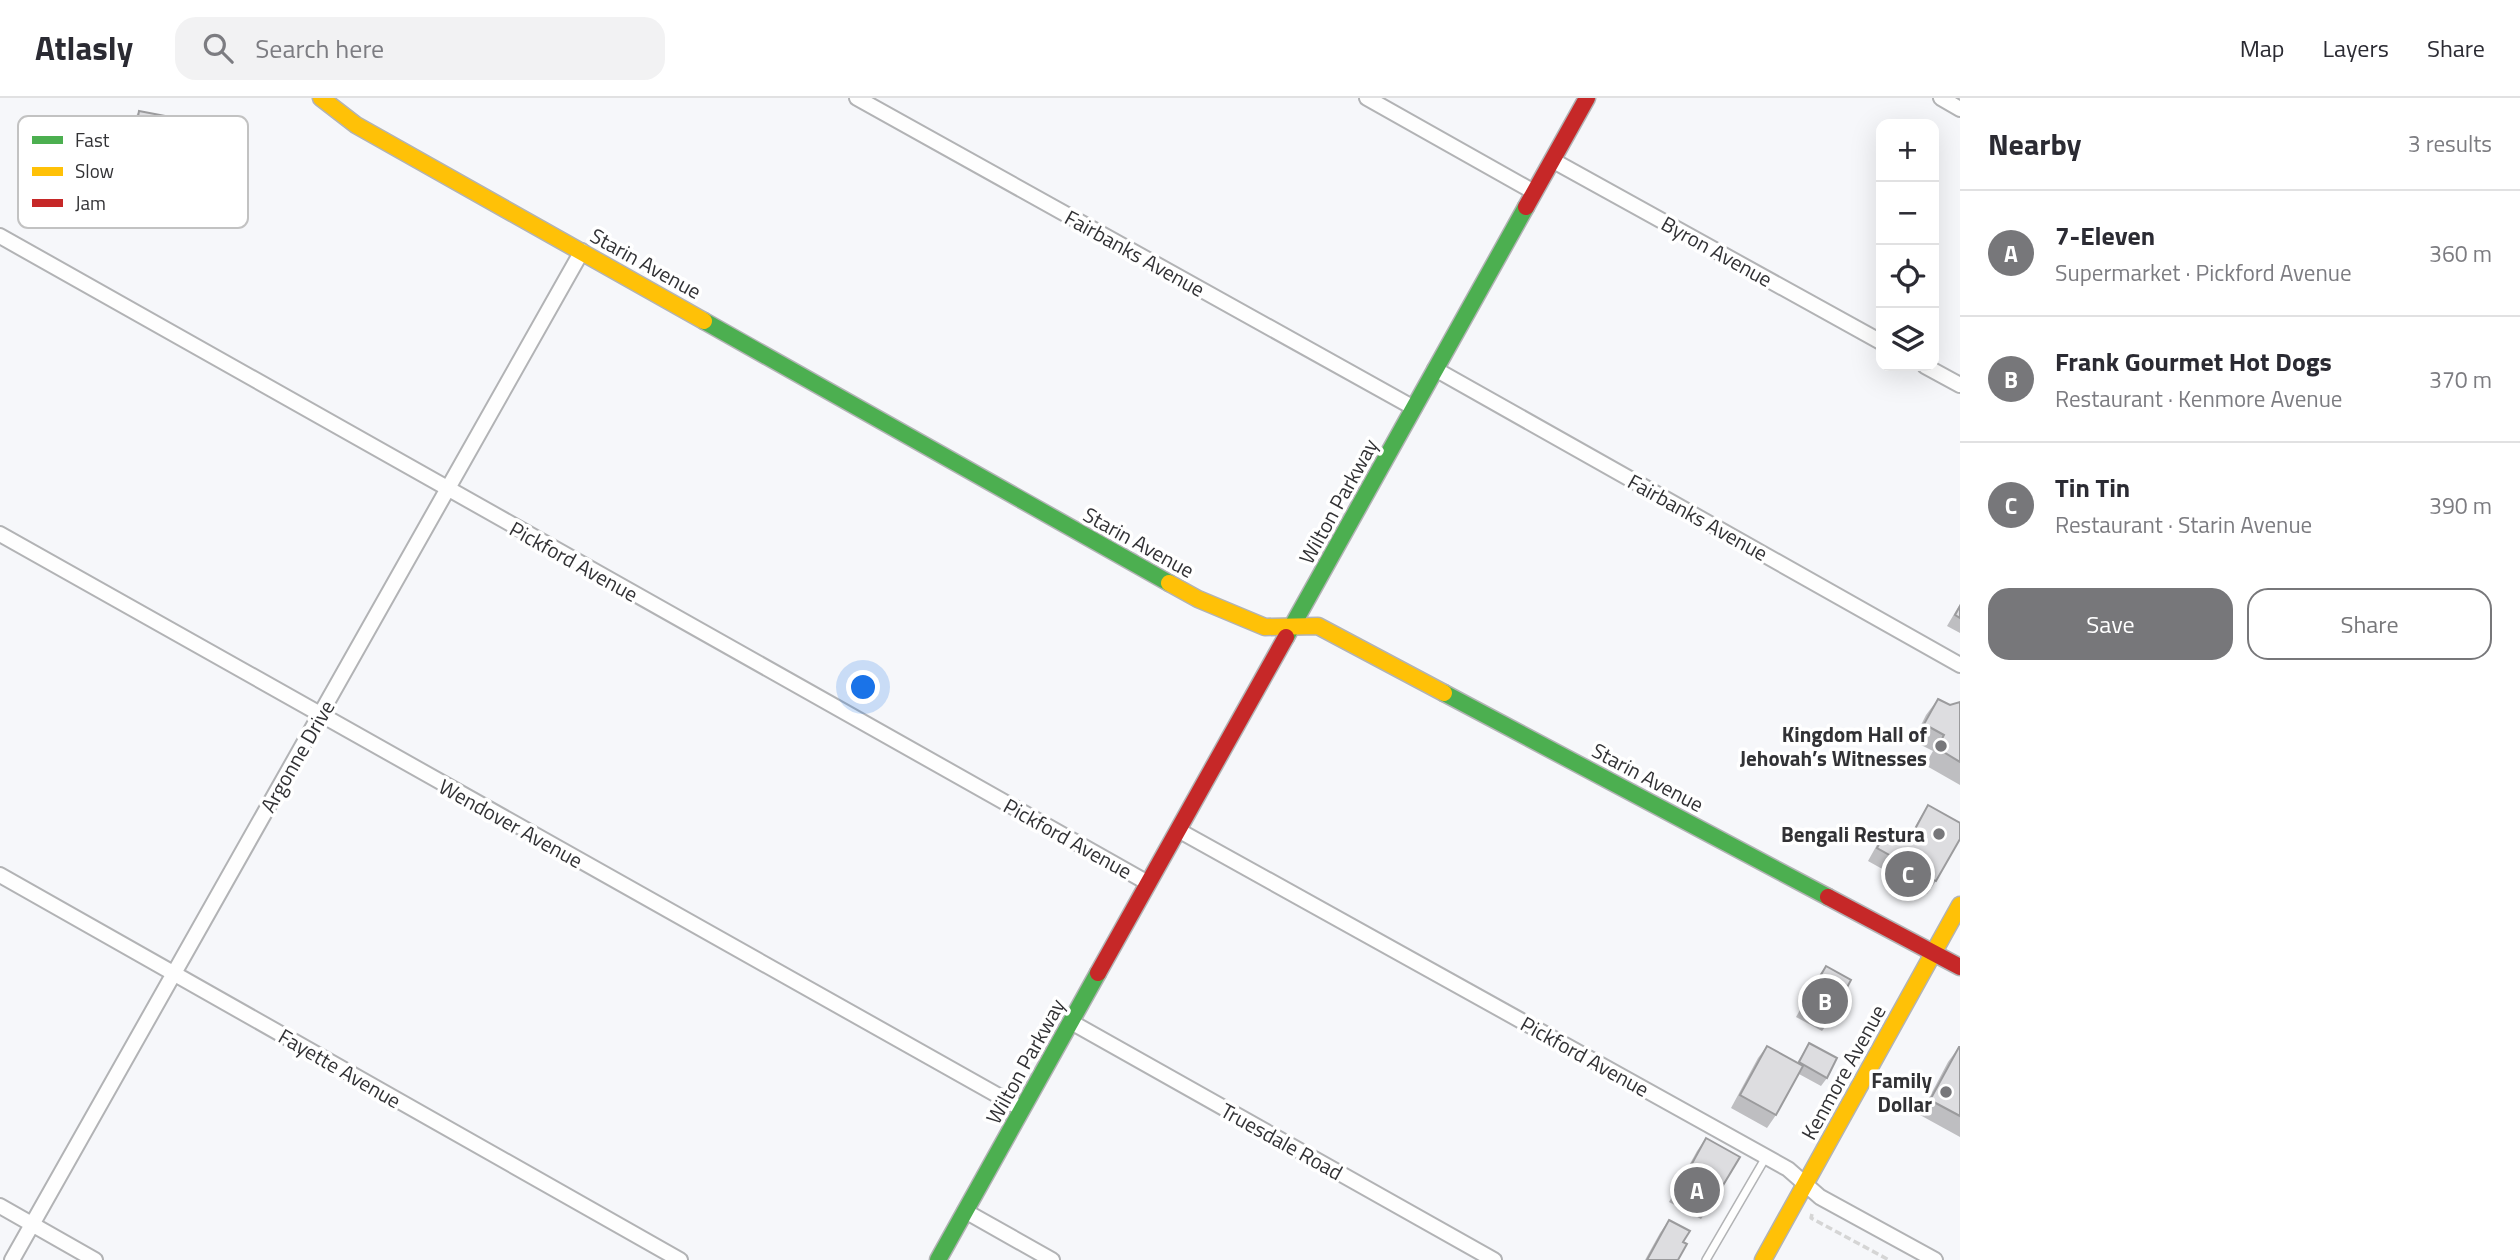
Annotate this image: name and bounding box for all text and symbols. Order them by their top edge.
search box [175,17,665,80]
text: Atlasly [35,23,133,73]
icon: search [199,29,237,67]
text: Search here [255,29,384,68]
text: Map [2240,30,2285,66]
text: Layers [2323,30,2389,66]
text: Share [2427,30,2485,66]
legend [18,116,248,228]
map controls [1876,119,1939,371]
button: + [1876,119,1939,182]
text: Nearby [1988,121,2081,167]
text: Fast [75,125,110,154]
text: 3 results [2408,126,2492,161]
text: Slow [75,156,114,185]
button: − [1876,182,1939,245]
text: Jam [75,188,106,217]
street label: Fairbanks Avenue [1059,201,1211,305]
street label: Byron Avenue [1656,207,1778,295]
text: 7-Eleven [2055,216,2155,255]
street label: Starin Avenue [585,219,707,307]
text: A [2004,236,2018,271]
text: 360 m [2429,236,2492,271]
button: locate [1876,245,1939,308]
text: Supermarket · Pickford Avenue [2055,255,2352,290]
button: layers [1876,308,1939,371]
text: Frank Gourmet Hot Dogs [2055,342,2332,381]
text: B [2004,362,2018,397]
text: 370 m [2429,362,2492,397]
text: Restaurant · Kenmore Avenue [2055,381,2342,416]
street label: Wilton Parkway [1290,432,1386,570]
street label: Fairbanks Avenue [1622,465,1774,569]
text: Tin Tin [2055,468,2130,507]
text: C [2005,488,2017,523]
text: 390 m [2429,488,2492,523]
street label: Starin Avenue [1078,498,1200,586]
text: Restaurant · Starin Avenue [2055,507,2312,542]
street label: Pickford Avenue [504,512,644,610]
button: Save [1988,588,2233,660]
button: Share [2247,588,2492,660]
your location [846,670,880,704]
street label: Argonne Drive [252,694,342,818]
place label: Kingdom Hall of Jehovah’s Witnesses [1740,718,1927,774]
street label: Starin Avenue [1586,734,1710,820]
marker: Kingdom Hall of Jehovah’s Witnesses [1933,738,1949,754]
street label: Wendover Avenue [433,770,589,876]
street label: Pickford Avenue [998,789,1138,887]
place label: Bengali Restura [1781,818,1925,850]
marker: Bengali Restura [1931,826,1947,842]
pin: C [1885,848,1931,900]
pin: B [1802,975,1848,1027]
street label: Wilton Parkway [977,992,1073,1130]
street label: Kenmore Avenue [1793,999,1893,1145]
street label: Pickford Avenue [1515,1007,1655,1105]
street label: Fayette Avenue [273,1020,407,1116]
place label: Family Dollar [1871,1064,1932,1120]
marker: Family Dollar [1938,1084,1954,1100]
street label: Truesdale Road [1215,1094,1349,1188]
pin: A [1674,1164,1720,1216]

